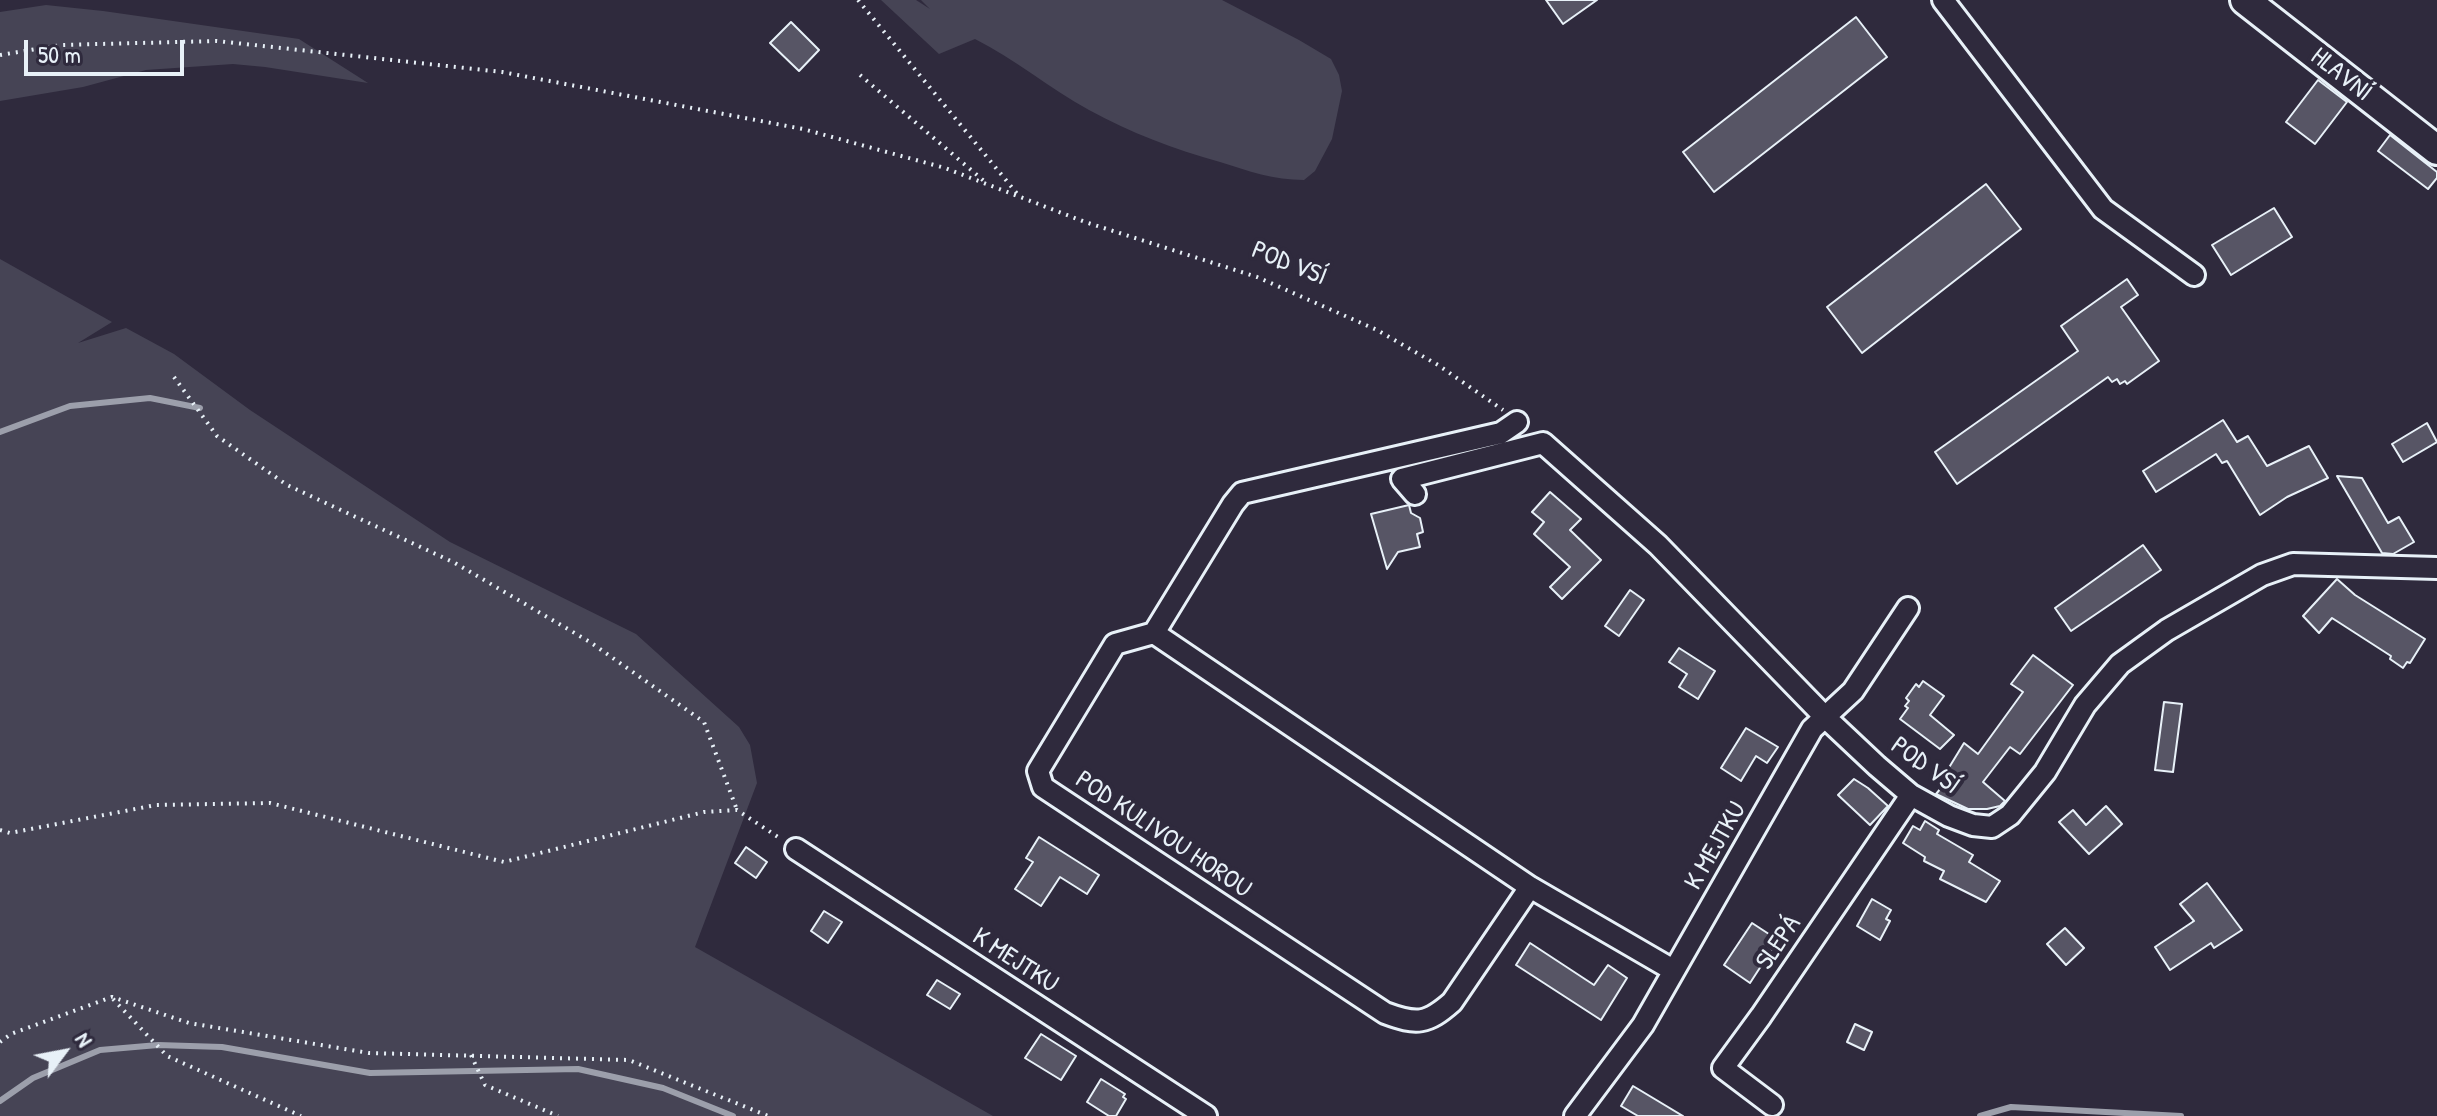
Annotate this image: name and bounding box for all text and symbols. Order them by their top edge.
scale bar [28,24,188,74]
text: 50 m [38,38,81,70]
street label: HLAVNÍ [2304,41,2378,109]
street label: POD VSÍ [1247,235,1331,293]
street label: POD VSÍ [1884,730,1966,802]
street label: POD KULIVOU HOROU [1069,765,1257,905]
street label: K MEJTKU [1678,797,1754,895]
street label: SLEPÁ [1750,910,1808,976]
street label: K MEJTKU [966,922,1064,1000]
north arrow [24,1012,104,1092]
text: N [69,1026,100,1052]

